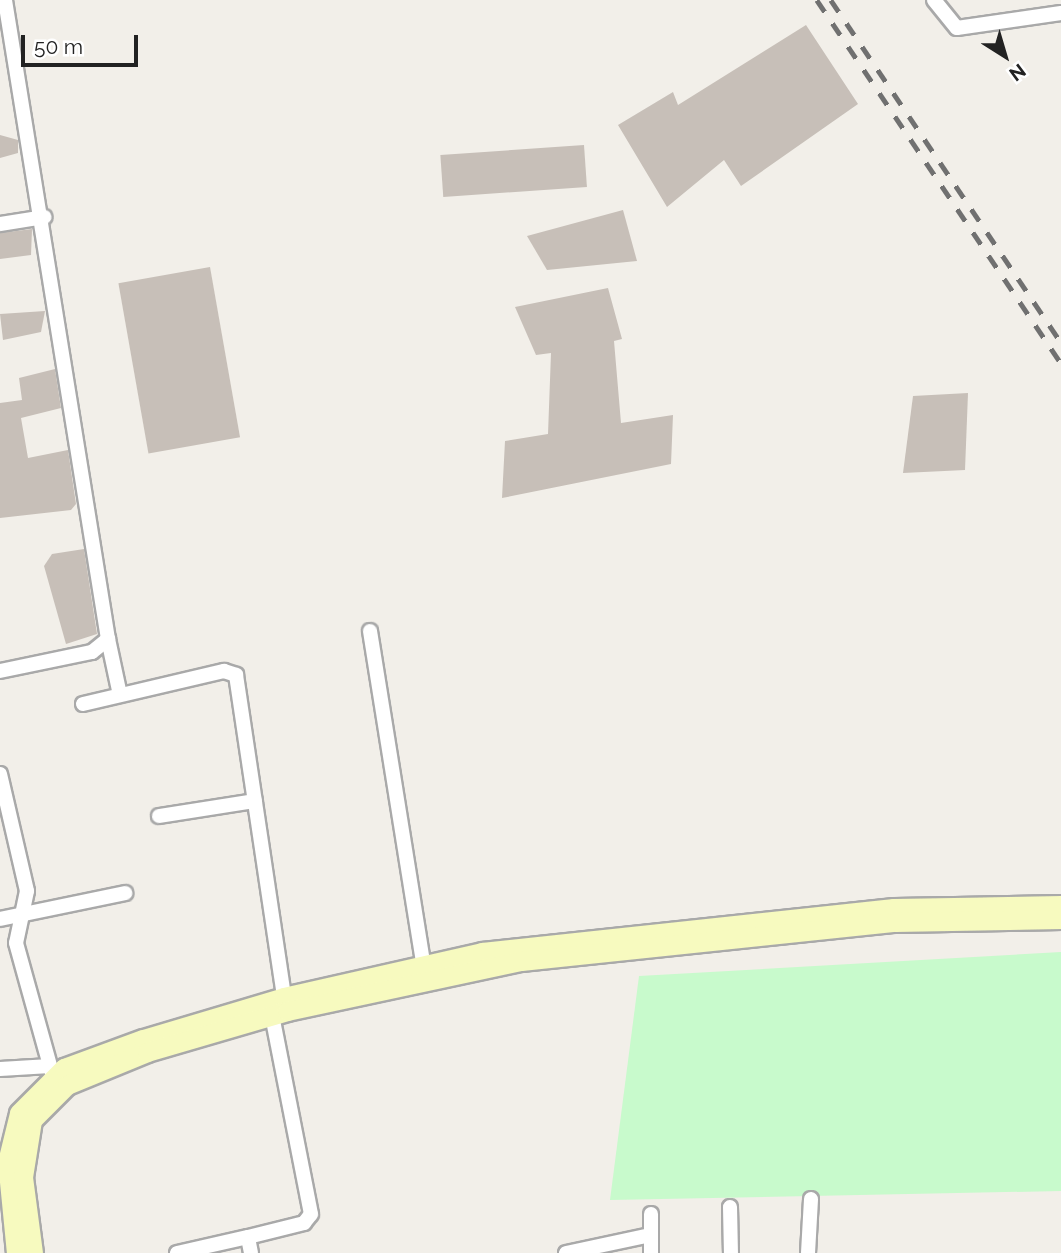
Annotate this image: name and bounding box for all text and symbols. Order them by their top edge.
scale bar [24,21,142,65]
north arrow [970,21,1040,91]
text: 50 m [34,34,83,59]
text: N [1005,60,1030,86]

